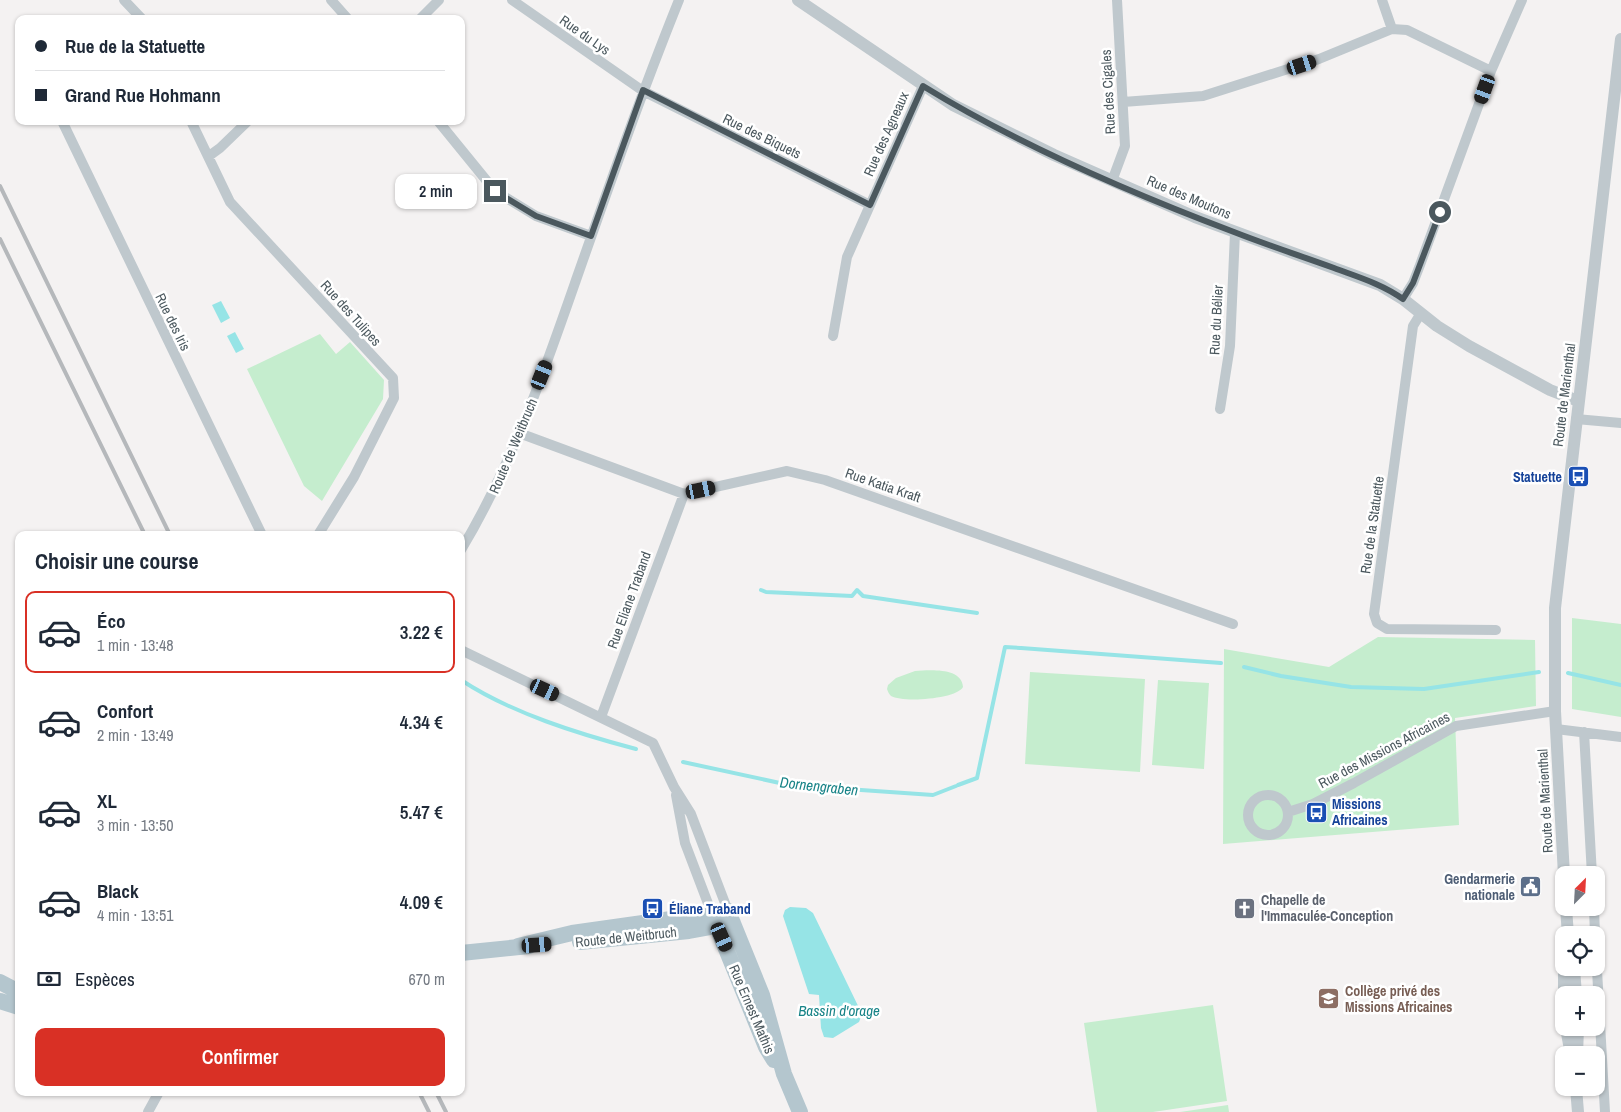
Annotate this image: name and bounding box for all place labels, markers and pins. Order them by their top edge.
bus stop icon: Statuette [1566,465,1590,489]
place label: Statuette [1513,468,1562,486]
place label: Missions Africaines [1332,795,1388,829]
bus stop icon: Missions Africaines [1304,800,1328,824]
place label: Gendarmerie nationale [1444,870,1515,904]
public building icon: Gendarmerie nationale [1519,875,1543,899]
place label: Chapelle de l'Immaculée-Conception [1261,891,1393,925]
church icon: Chapelle de l'Immaculée-Conception [1233,896,1257,920]
bus stop icon: Éliane Traband [641,897,665,921]
place label: Éliane Traband [669,900,751,918]
place label: Collège privé des Missions Africaines [1345,982,1452,1016]
school or university icon: Collège privé des Missions Africaines [1317,987,1341,1011]

